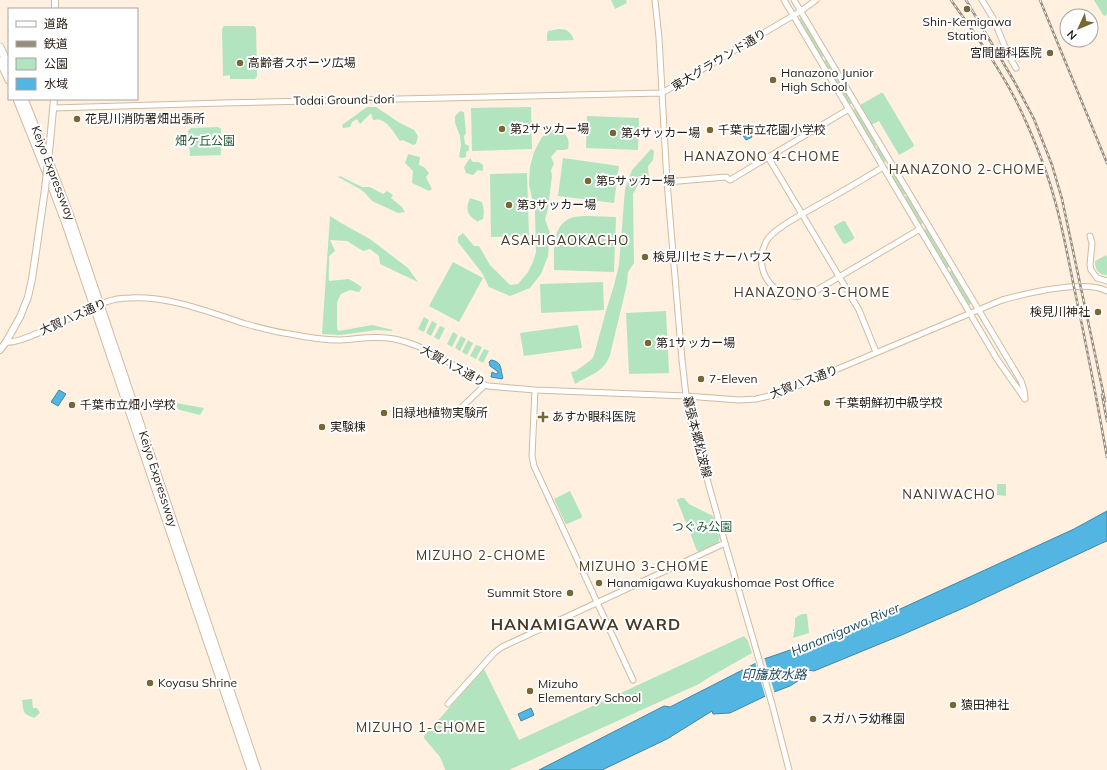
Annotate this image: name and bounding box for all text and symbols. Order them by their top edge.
marker: Shin-Kemigawa Station [962,4,972,14]
legend [8,8,138,100]
north arrow [1059,8,1099,48]
place label: Shin-Kemigawa Station [923,14,1011,43]
text: 道路 [44,16,68,31]
street label: 東大グラウンド通り [669,25,769,94]
text: N [1064,27,1080,43]
text: 鉄道 [44,36,68,51]
place label: 宮間歯科医院 [970,45,1042,60]
marker: 宮間歯科医院 [1045,48,1055,58]
place label: 高齢者スポーツ広場 [248,55,356,70]
text: 公園 [44,56,68,71]
marker: 高齢者スポーツ広場 [235,58,245,68]
place label: Hanazono Junior High School [781,65,874,94]
marker: Hanazono Junior High School [768,75,778,85]
text: 水域 [44,76,68,91]
street label: Todai Ground-dori [293,91,395,108]
place label: 花見川消防署畑出張所 [85,111,205,126]
marker: 花見川消防署畑出張所 [72,114,82,124]
place label: 第2サッカー場 [510,121,589,136]
place label: 千葉市立花園小学校 [718,122,826,137]
street label: Keiyo Expressway [29,123,79,223]
marker: 第2サッカー場 [497,124,507,134]
place label: 第4サッカー場 [621,125,700,140]
marker: 千葉市立花園小学校 [705,125,715,135]
marker: 第4サッカー場 [608,128,618,138]
park label: 畑ケ丘公園 [175,133,235,148]
district label: HANAZONO 4-CHOME [684,148,840,164]
district label: HANAZONO 2-CHOME [889,161,1045,177]
place label: 第5サッカー場 [596,173,675,188]
marker: 第5サッカー場 [583,176,593,186]
place label: 第3サッカー場 [517,197,596,212]
marker: 第3サッカー場 [504,200,514,210]
district label: ASAHIGAOKACHO [501,232,629,248]
place label: 検見川セミナーハウス [653,249,773,264]
marker: 検見川セミナーハウス [640,252,650,262]
district label: HANAZONO 3-CHOME [734,284,890,300]
street label: 大賀ハス通り [37,295,109,338]
place label: 検見川神社 [1030,304,1090,319]
marker: 検見川神社 [1093,307,1103,317]
place label: 第1サッカー場 [656,335,735,350]
marker: 第1サッカー場 [643,338,653,348]
street label: 大賀ハス通り [418,342,488,390]
street label: 大賀ハス通り [768,362,840,401]
place label: 7-Eleven [709,371,758,386]
marker: 7-Eleven [696,374,706,384]
street label: 幕張本郷松波線 [680,394,715,479]
place label: 千葉朝鮮初中級学校 [835,395,943,410]
place label: 千葉市立畑小学校 [80,397,176,412]
marker: 千葉朝鮮初中級学校 [822,398,832,408]
marker: 千葉市立畑小学校 [67,400,77,410]
place label: 旧緑地植物実験所 [392,405,488,420]
marker: 旧緑地植物実験所 [379,408,389,418]
place label: あすか眼科医院 [552,409,636,424]
marker: あすか眼科医院 [537,411,549,423]
place label: 実験棟 [330,419,366,434]
marker: 実験棟 [317,422,327,432]
street label: Keiyo Expressway [136,429,181,529]
district label: NANIWACHO [902,486,996,502]
park label: つぐみ公園 [672,519,732,534]
district label: MIZUHO 2-CHOME [416,547,546,563]
district label: MIZUHO 3-CHOME [579,558,709,574]
place label: Hanamigawa Kuyakushomae Post Office [607,575,834,590]
marker: Hanamigawa Kuyakushomae Post Office [594,578,604,588]
place label: Summit Store [487,585,562,600]
marker: Summit Store [565,588,575,598]
water label: Hanamigawa River [788,598,903,659]
district label: HANAMIGAWA WARD [491,614,681,634]
water label: 印旛放水路 [741,666,807,682]
place label: Koyasu Shrine [158,675,237,690]
place label: Mizuho Elementary School [538,676,641,705]
marker: Koyasu Shrine [145,678,155,688]
marker: Mizuho Elementary School [525,686,535,696]
place label: 猿田神社 [961,697,1009,712]
marker: 猿田神社 [948,700,958,710]
place label: スガハラ幼稚園 [821,711,905,726]
marker: スガハラ幼稚園 [808,714,818,724]
district label: MIZUHO 1-CHOME [356,719,486,735]

